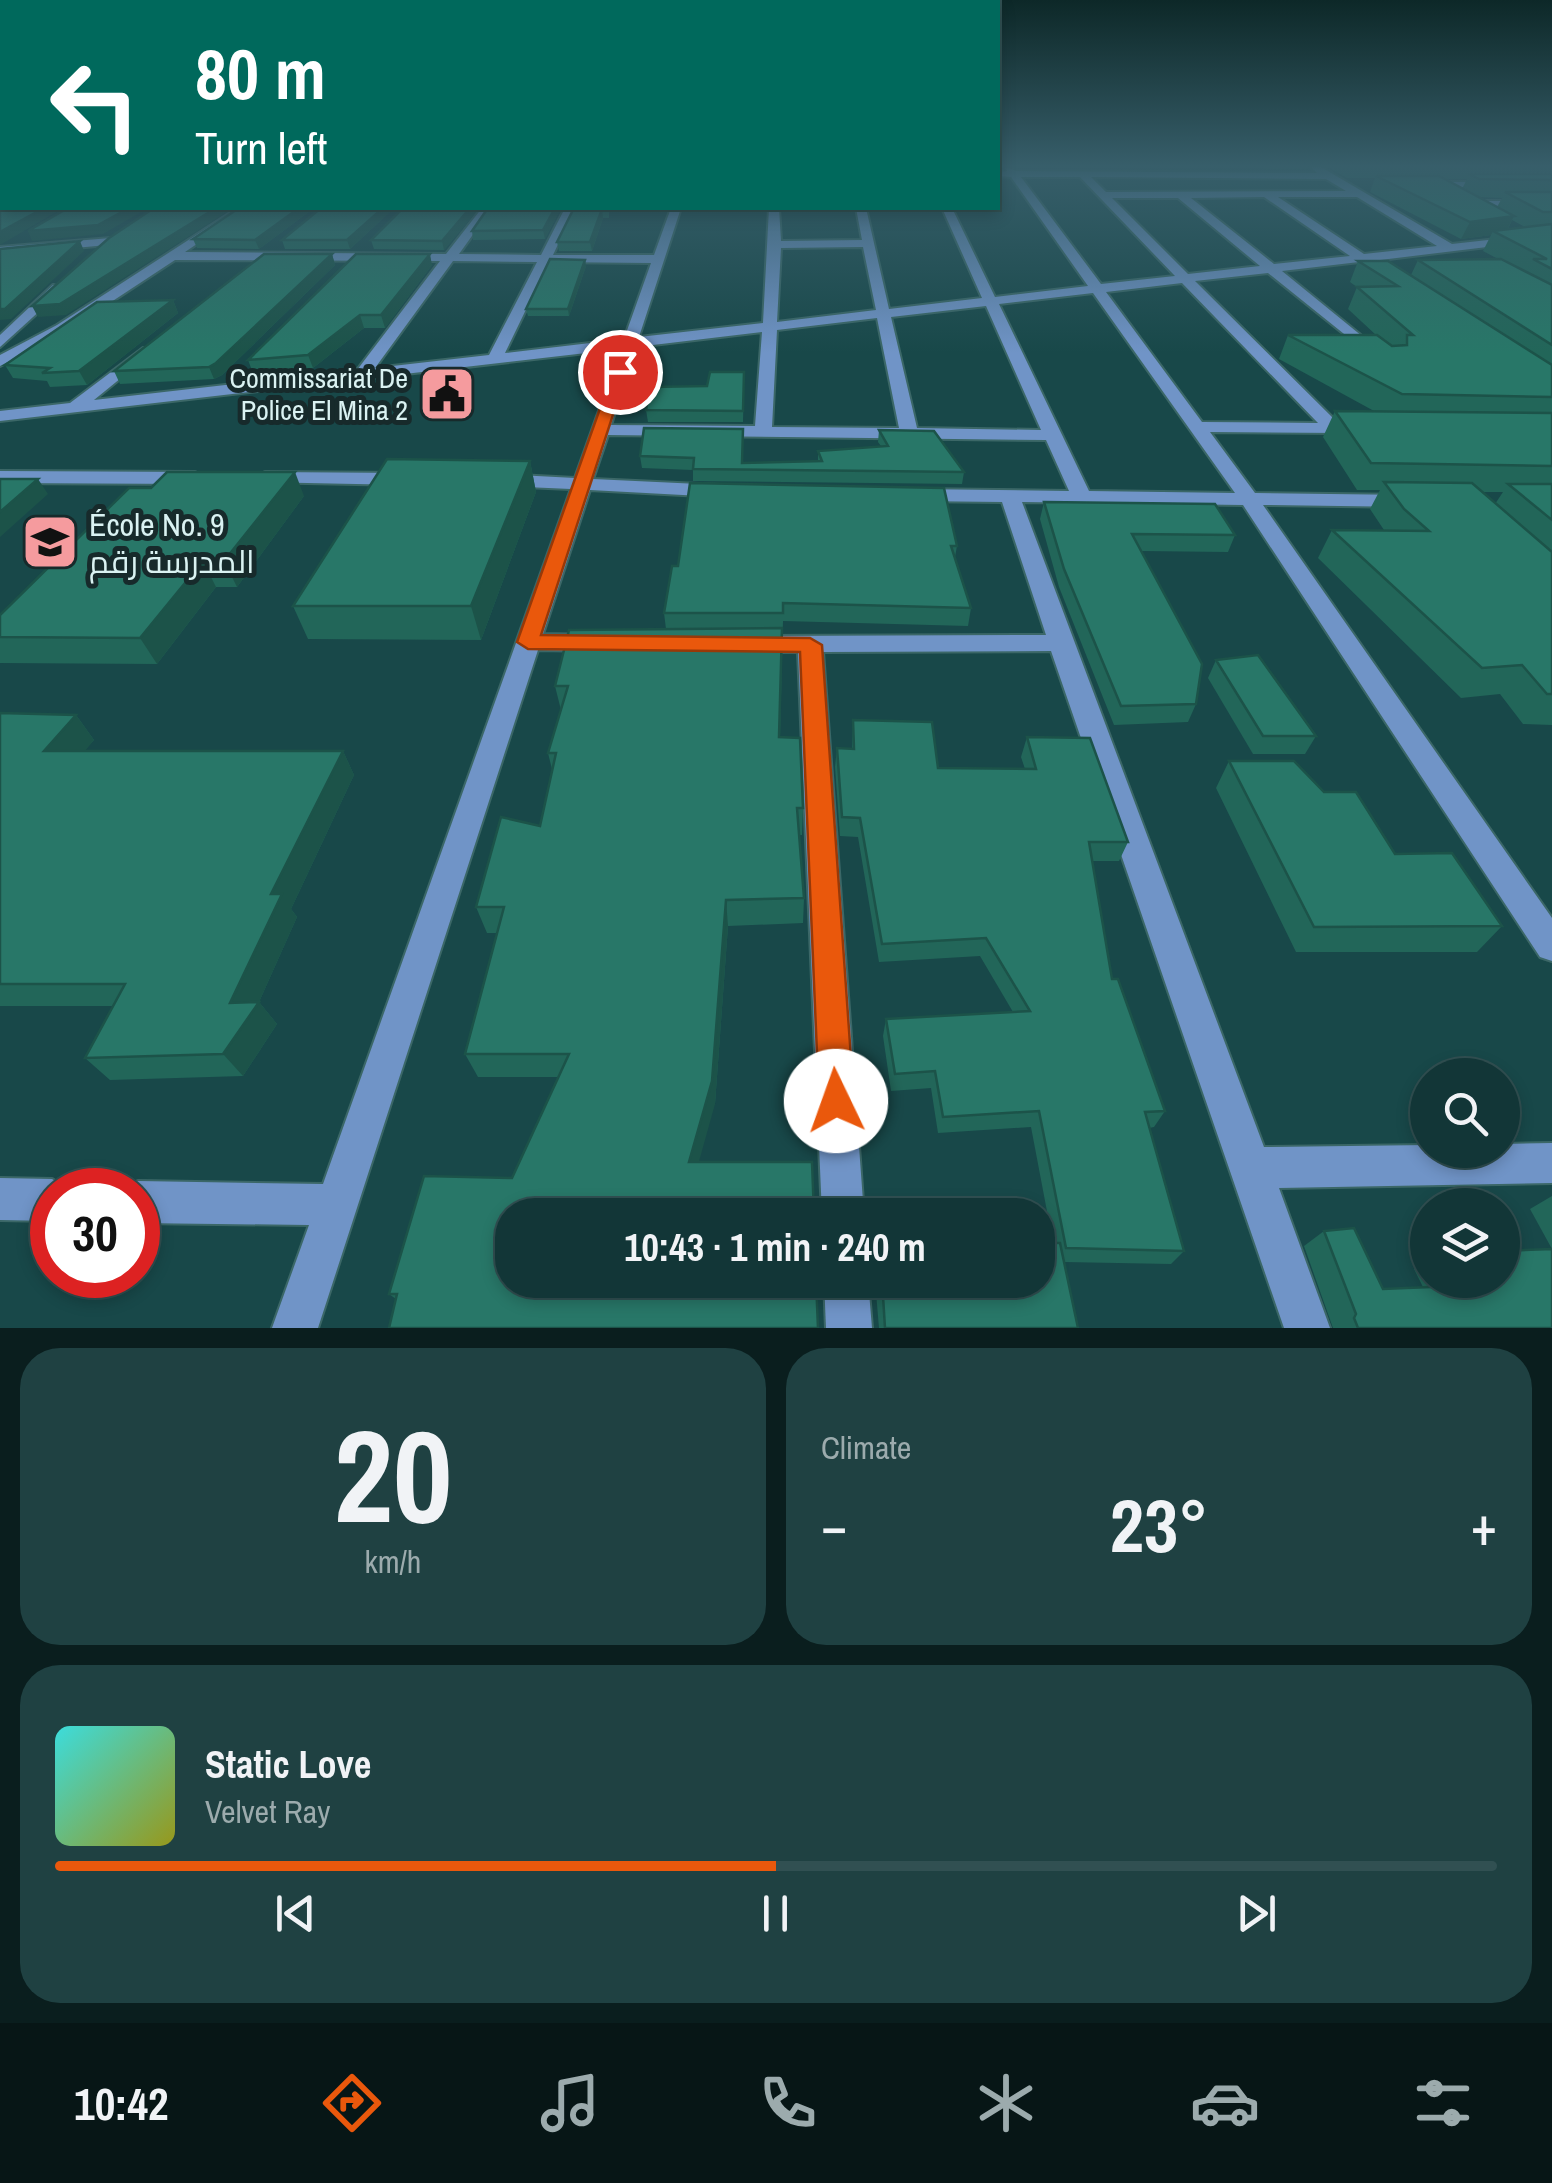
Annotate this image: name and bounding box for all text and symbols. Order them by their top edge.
text: 80 m [195,27,326,121]
icon: left [30,40,160,170]
text: Turn left [195,117,327,178]
pin [578,330,663,415]
icon: arrive [593,345,648,400]
place label: Commissariat De Police El Mina 2 [229,359,408,429]
public building icon: Commissariat De Police El Mina 2 [417,364,477,424]
place label: École No. 9 المدرسة رقم [89,503,255,584]
school or university icon: École No. 9 المدرسة رقم [20,512,80,572]
position arrow [784,1049,888,1153]
map controls [1410,1058,1520,1298]
button: search [1410,1058,1520,1168]
speed limit sign: 30 [30,1168,160,1298]
button: layers [1410,1188,1520,1298]
text: 10:43 · 1 min · 240 m [624,1222,926,1273]
text: 20 [334,1387,452,1563]
text: Climate [821,1426,911,1469]
text: 23° [1110,1474,1208,1575]
text: − [821,1488,847,1562]
text: + [1471,1488,1497,1562]
text: km/h [365,1540,421,1583]
text: Static Love [205,1739,371,1790]
text: Velvet Ray [205,1790,330,1833]
icon: previous [268,1886,323,1941]
icon: pause [748,1886,803,1941]
icon: next [1229,1886,1284,1941]
icon: directions [317,2068,387,2138]
icon: music [535,2068,605,2138]
icon: phone [753,2068,823,2138]
icon: climate [971,2068,1041,2138]
icon: car [1190,2068,1260,2138]
icon: filters [1408,2068,1478,2138]
text: 10:42 [74,2073,168,2134]

